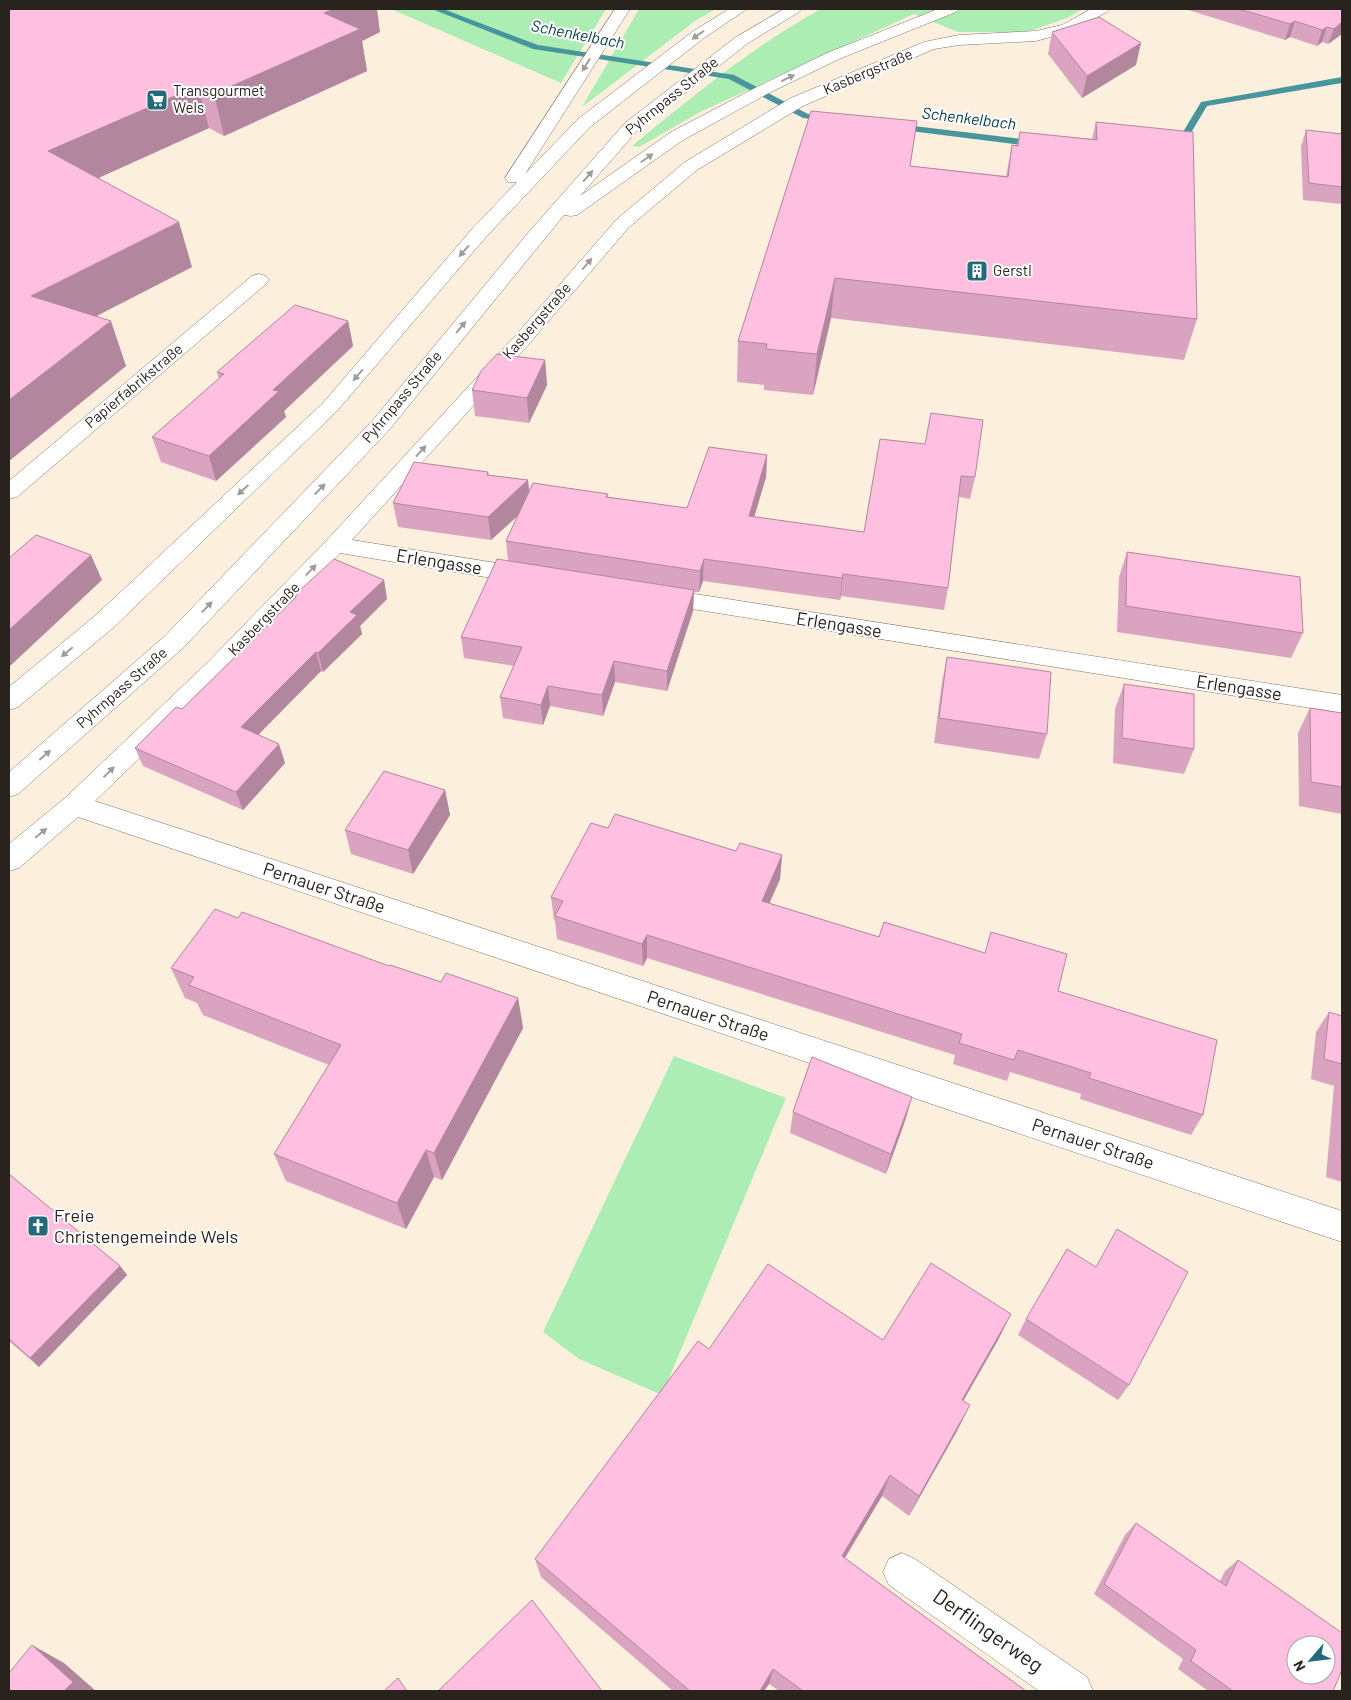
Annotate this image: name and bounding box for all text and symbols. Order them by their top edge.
water label: Schenkelbach [530,15,626,52]
one-way arrow [691,30,705,40]
street label: Kasbergstraße [820,44,915,98]
street label: Pyhrnpass Straße [621,52,721,138]
one-way arrow [582,58,591,71]
one-way arrow [781,74,795,82]
place label: Transgourmet Wels [173,81,265,116]
supermarket icon: Transgourmet Wels [145,88,169,112]
water label: Schenkelbach [921,102,1017,133]
one-way arrow [640,153,653,163]
one-way arrow [582,170,593,182]
one-way arrow [458,245,469,258]
one-way arrow [582,258,593,271]
building icon: Gerstl [965,259,989,283]
place label: Gerstl [993,261,1032,279]
street label: Kasbergstraße [498,278,574,362]
one-way arrow [455,321,466,334]
street label: Papierfabrikstraße [81,339,186,431]
street label: Pyhrnpass Straße [358,347,445,446]
one-way arrow [352,368,363,381]
one-way arrow [415,445,427,457]
one-way arrow [313,483,325,495]
one-way arrow [237,484,249,496]
street label: Erlengasse [395,543,484,579]
one-way arrow [305,565,317,577]
street label: Kasbergstraße [224,578,303,659]
one-way arrow [201,601,213,613]
street label: Erlengasse [795,606,884,642]
street label: Pyhrnpass Straße [72,643,170,732]
one-way arrow [62,646,74,658]
street label: Erlengasse [1195,669,1284,705]
one-way arrow [39,749,51,761]
one-way arrow [103,766,115,778]
one-way arrow [35,827,48,838]
street label: Pernauer Straße [260,857,388,917]
street label: Pernauer Straße [644,985,772,1045]
street label: Pernauer Straße [1029,1113,1157,1173]
place label: Freie Christengemeinde Wels [54,1204,238,1247]
church icon: Freie Christengemeinde Wels [26,1214,50,1238]
street label: Derflingerweg [929,1583,1049,1677]
north arrow [1286,1635,1336,1685]
text: N [1289,1658,1309,1674]

